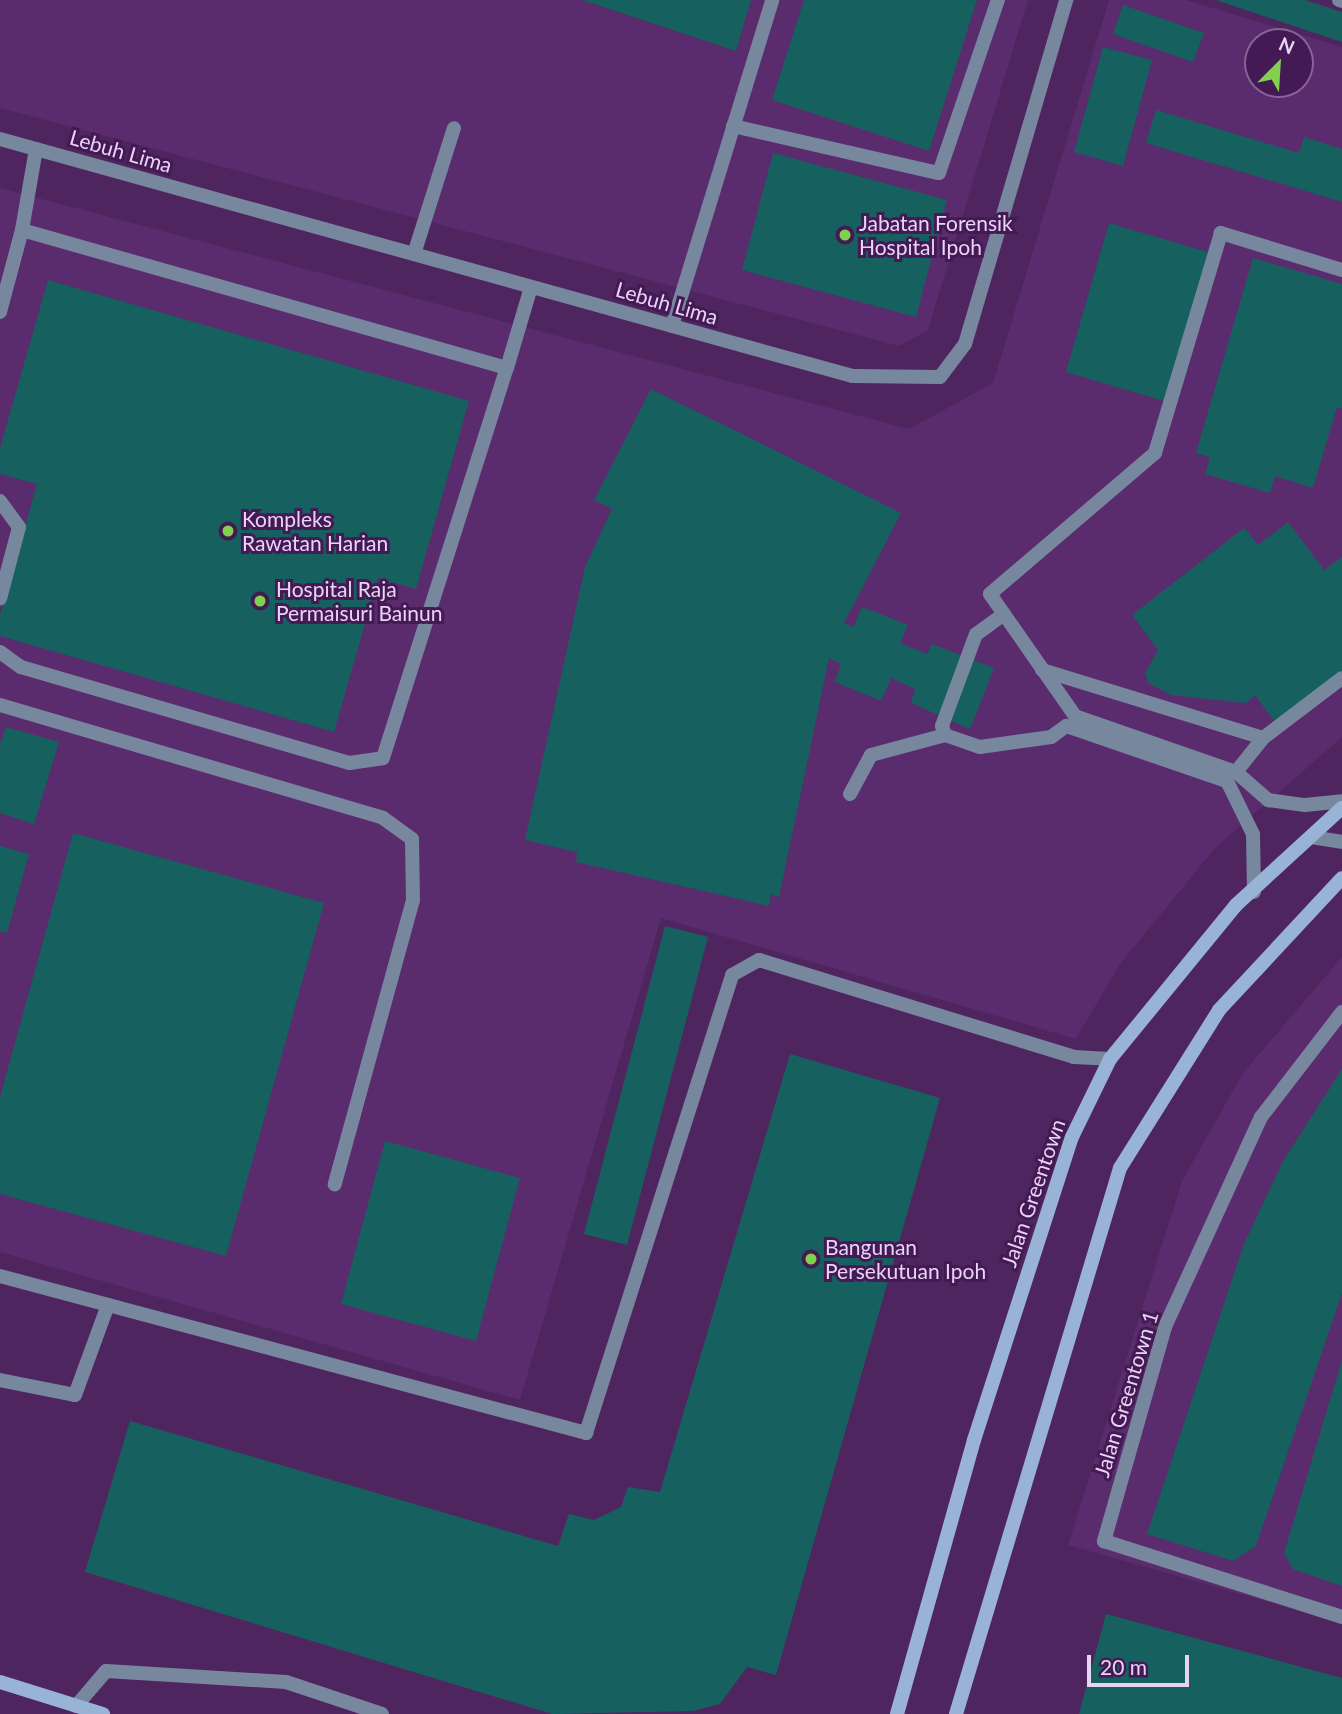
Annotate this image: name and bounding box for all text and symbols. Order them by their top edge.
north arrow [1244,28,1314,98]
text: N [1276,32,1298,59]
street label: Lebuh Lima [67,124,175,178]
place label: Jabatan Forensik Hospital Ipoh [859,210,1013,260]
marker: Jabatan Forensik Hospital Ipoh [837,227,853,243]
street label: Lebuh Lima [613,276,721,330]
place label: Kompleks Rawatan Harian [242,506,388,556]
marker: Kompleks Rawatan Harian [220,523,236,539]
place label: Hospital Raja Permaisuri Bainun [276,576,442,626]
marker: Hospital Raja Permaisuri Bainun [250,591,270,611]
street label: Jalan Greentown [996,1116,1070,1270]
place label: Bangunan Persekutuan Ipoh [825,1234,986,1284]
marker: Bangunan Persekutuan Ipoh [803,1251,819,1267]
street label: Jalan Greentown 1 [1089,1308,1163,1480]
scale bar [1090,1640,1192,1684]
text: 20 m [1100,1654,1147,1679]

